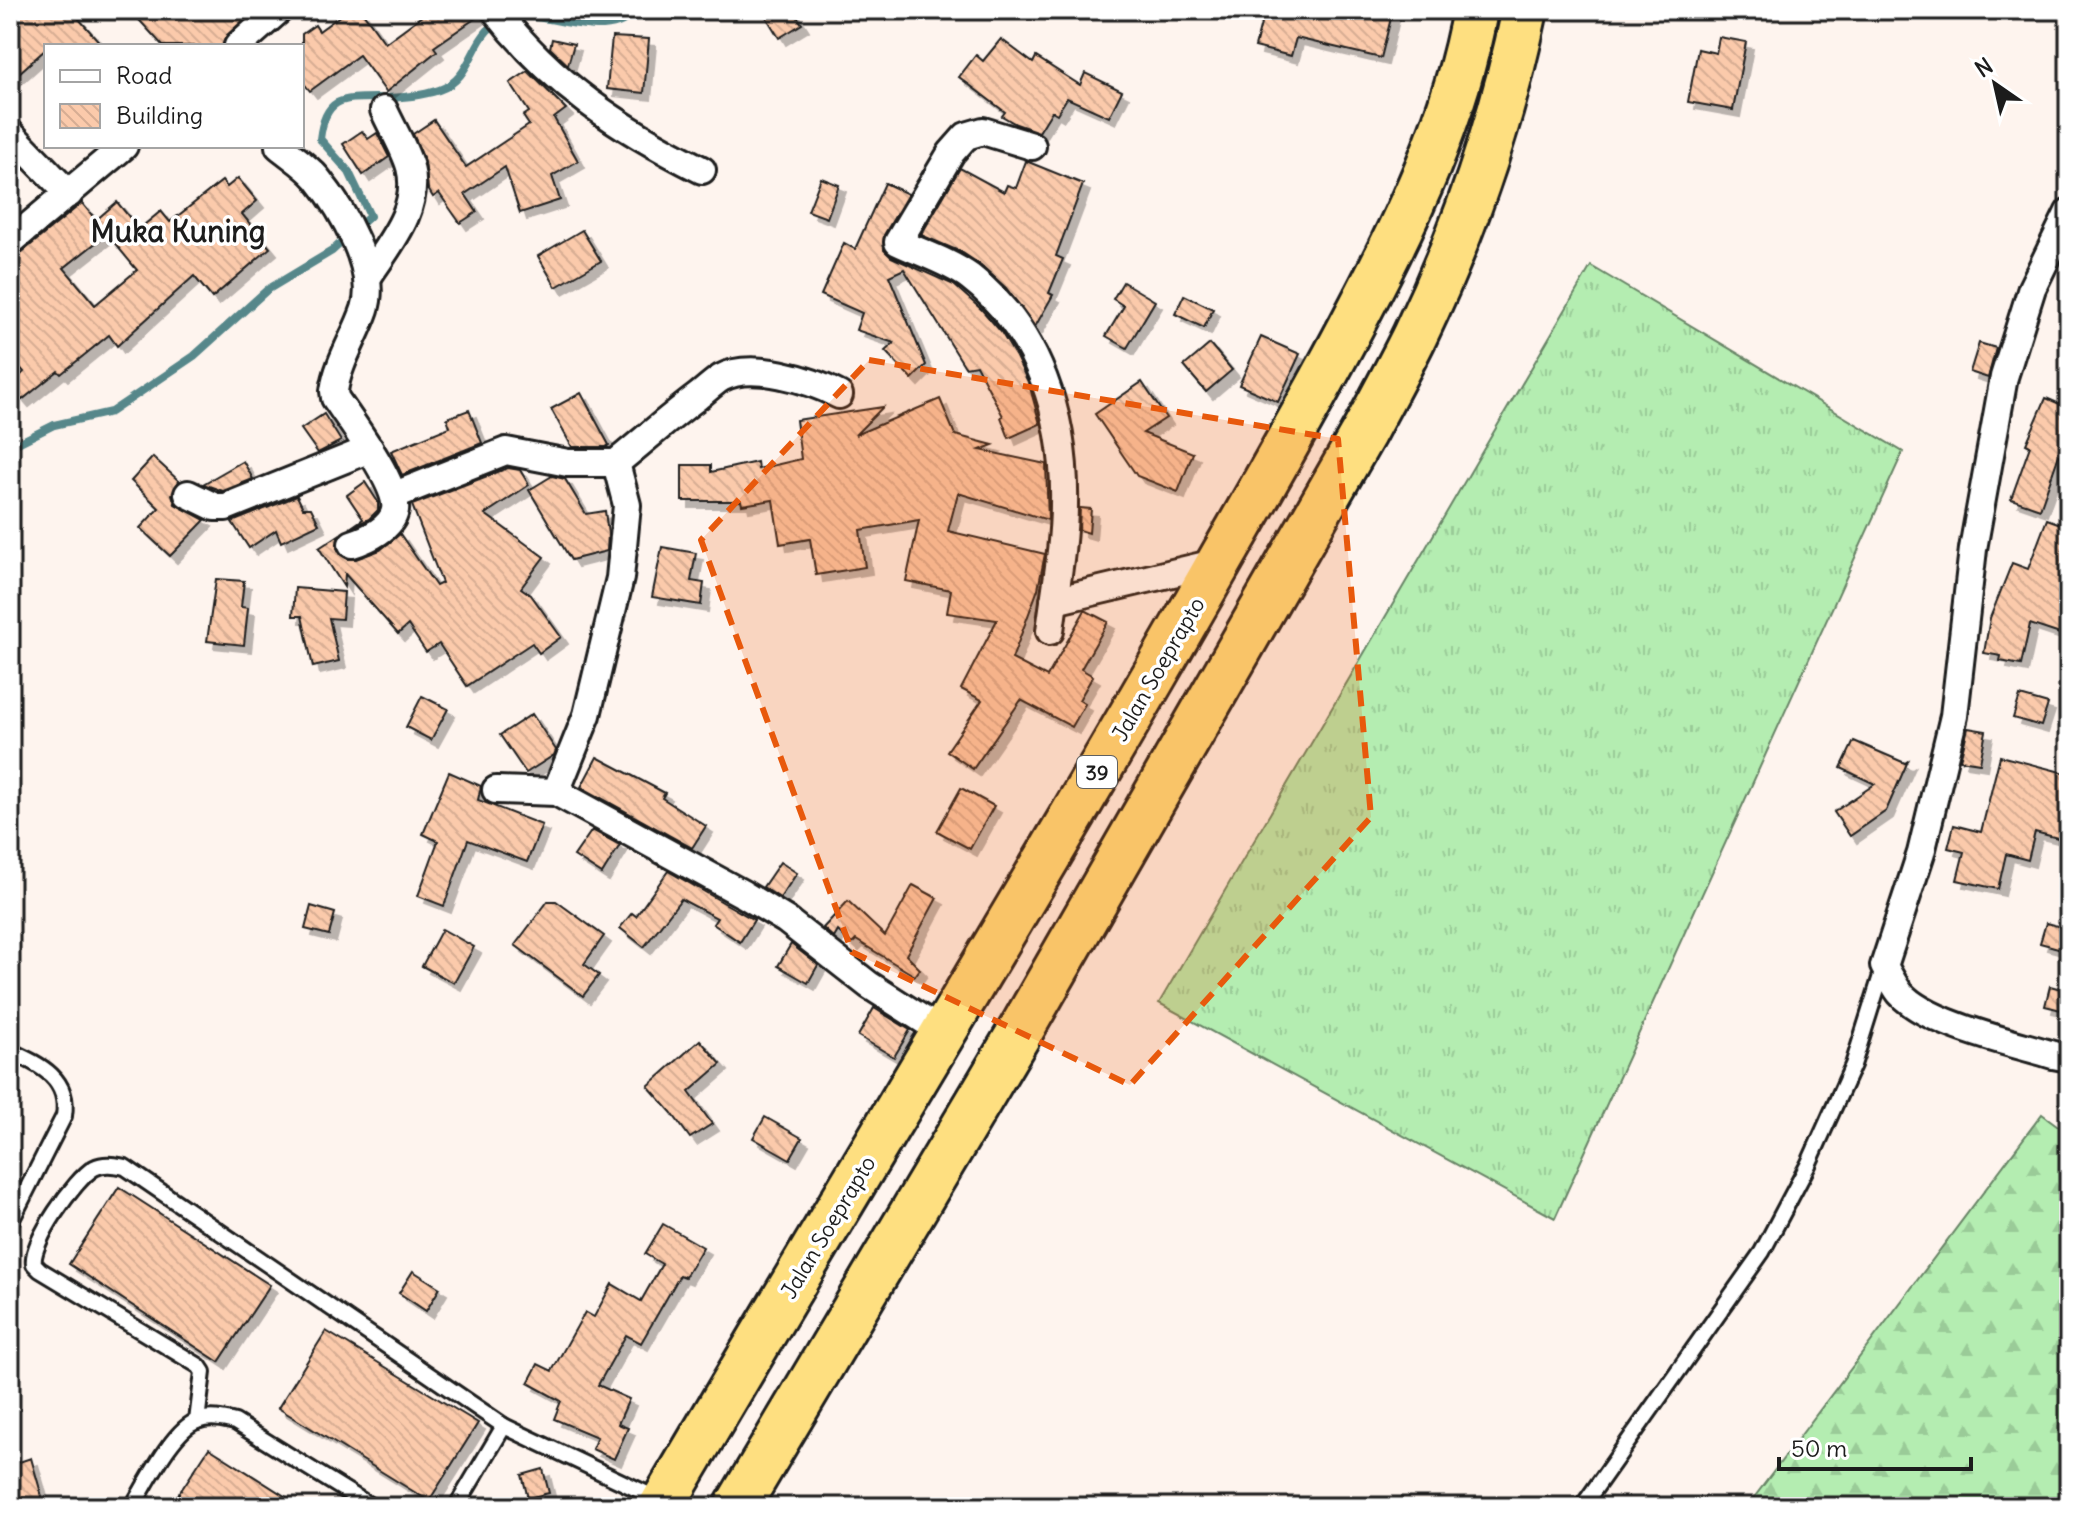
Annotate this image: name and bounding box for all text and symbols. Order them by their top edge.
legend [44,44,304,148]
north arrow [1955,44,2035,124]
text: N [1970,52,1998,83]
text: Road [116,60,172,90]
text: Building [116,100,203,130]
district label: Muka Kuning [91,212,265,250]
street label: Jalan Soeprapto [1105,592,1211,746]
road number: 39 [1077,756,1117,788]
street label: Jalan Soeprapto [774,1151,882,1303]
scale bar [1779,1421,1971,1471]
text: 50 m [1791,1433,1847,1463]

